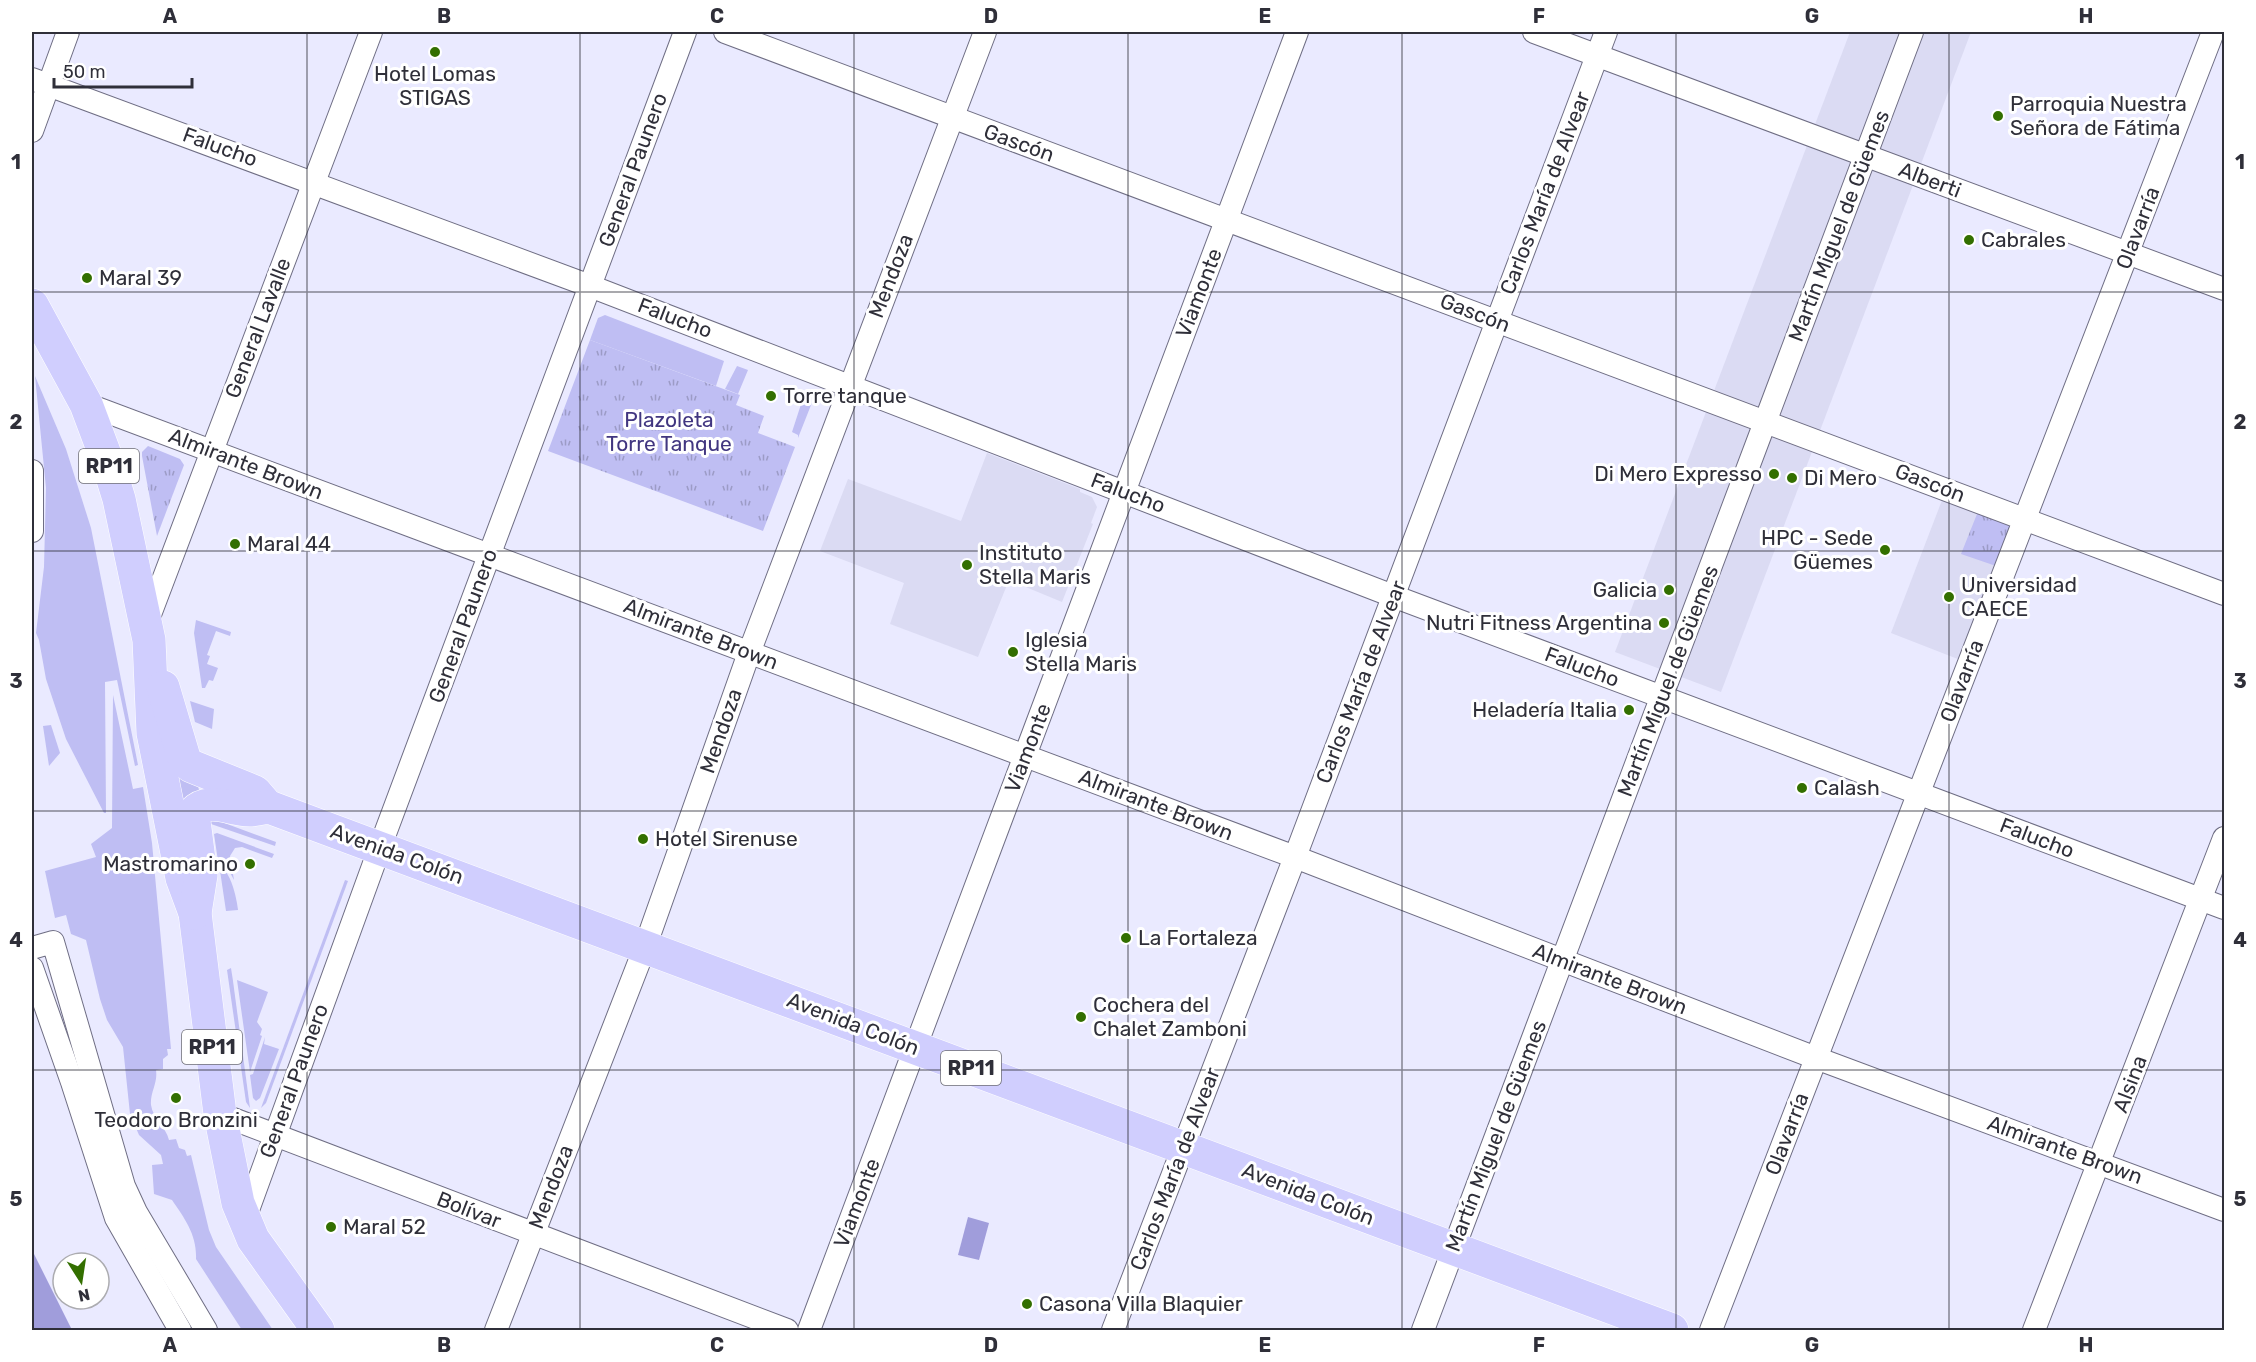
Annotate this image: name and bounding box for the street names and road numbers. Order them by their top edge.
street label: Carlos María de Alvear [1494,88,1595,298]
street label: General Paunero [593,89,672,250]
street label: Martín Miguel de Güemes [1783,107,1894,345]
street label: Gascón [981,118,1058,167]
street label: Falucho [180,122,261,172]
street label: Alberti [1895,156,1965,203]
street label: Olavarría [2110,183,2165,273]
street label: Mendoza [863,230,918,321]
street label: Viamonte [1170,245,1227,341]
street label: General Lavalle [219,254,296,401]
street label: Gascón [1437,288,1514,337]
street label: Falucho [635,292,716,343]
street label: Almirante Brown [166,423,327,504]
road number: RP11 [79,449,139,483]
street label: Gascón [1892,458,1969,507]
street label: Falucho [1088,467,1169,518]
street label: General Paunero [423,545,502,706]
street label: Martín Miguel de Güemes [1612,562,1723,800]
street label: Carlos María de Alvear [1310,577,1411,787]
street label: Almirante Brown [621,593,782,674]
street label: Olavarría [1934,636,1989,726]
street label: Falucho [1542,641,1623,692]
street label: Mendoza [694,685,747,776]
street label: Viamonte [999,700,1056,796]
street label: Almirante Brown [1076,764,1237,845]
street label: Falucho [1997,812,2078,863]
street label: Avenida Colón [327,818,467,889]
street label: Almirante Brown [1530,938,1691,1019]
street label: Avenida Colón [784,987,923,1060]
street label: General Paunero [254,1000,333,1161]
street label: Martín Miguel de Güemes [1440,1017,1551,1255]
road number: RP11 [182,1030,242,1064]
road number: RP11 [941,1051,1001,1085]
street label: Alsina [2107,1052,2152,1116]
street label: Carlos María de Alvear [1124,1064,1225,1274]
street label: Olavarría [1759,1089,1814,1179]
street label: Almirante Brown [1984,1110,2146,1189]
street label: Mendoza [523,1141,578,1232]
street label: Viamonte [828,1155,885,1251]
street label: Avenida Colón [1239,1157,1378,1230]
street label: Bolívar [433,1186,505,1233]

